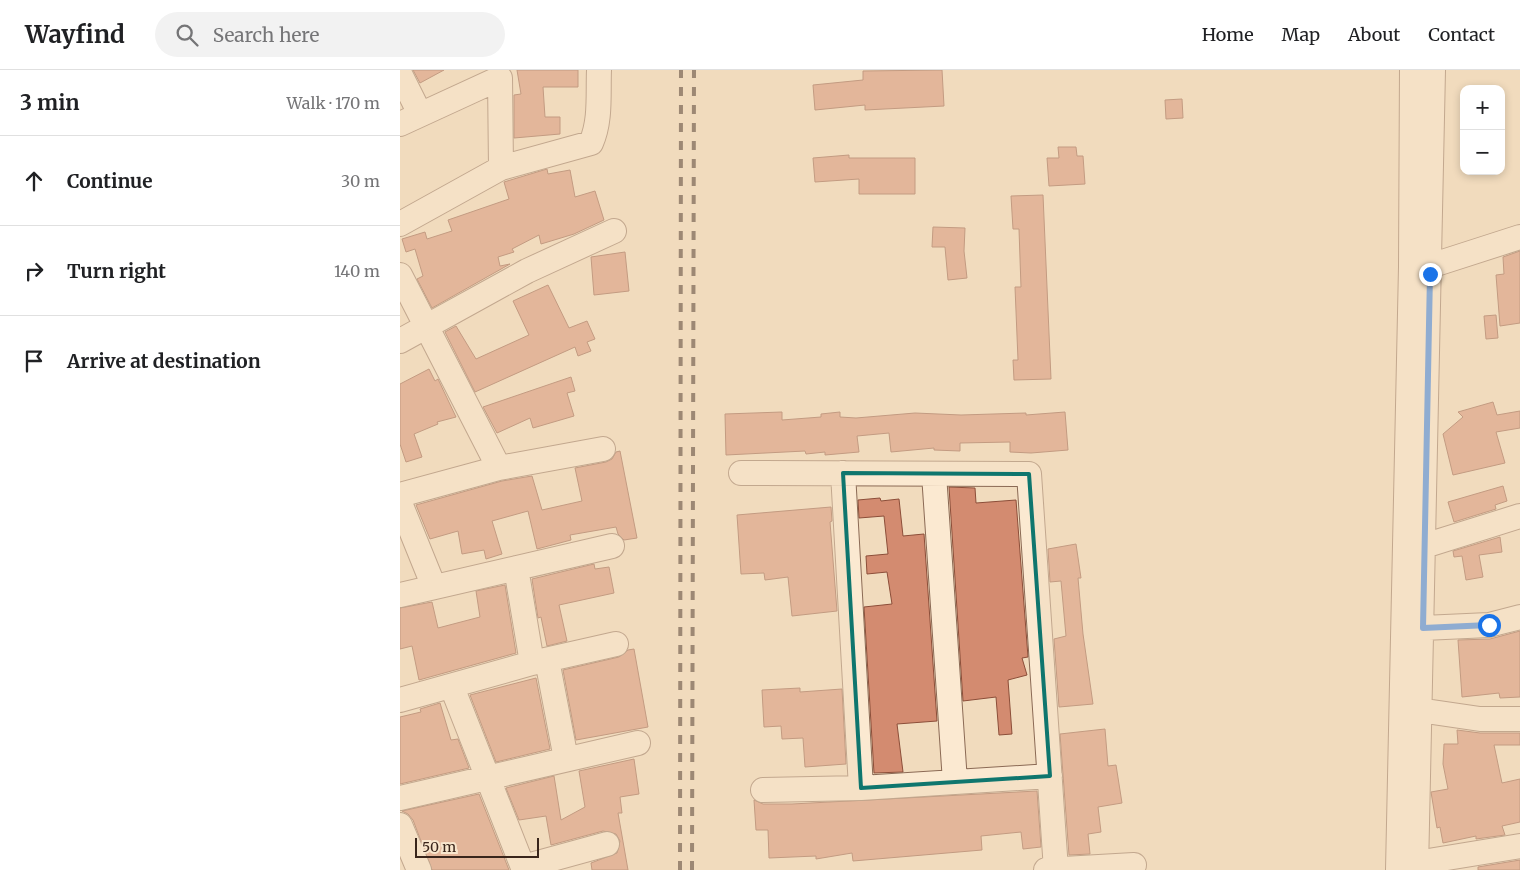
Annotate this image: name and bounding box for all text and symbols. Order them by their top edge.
search box [155,12,505,57]
text: Wayfind [25,19,125,50]
icon: search [173,21,201,49]
text: Search here [213,23,319,47]
text: Home [1202,23,1254,46]
text: Map [1282,23,1320,46]
text: About [1348,23,1400,46]
text: Contact [1428,23,1495,46]
map controls [1460,85,1505,175]
button: + [1460,85,1505,130]
text: 3 min [20,89,79,116]
text: Walk · 170 m [287,93,380,113]
button: − [1460,130,1505,175]
icon: ahead [20,167,48,195]
text: Continue [67,169,153,193]
text: 30 m [341,171,380,191]
icon: right [20,257,48,285]
text: Turn right [67,259,166,283]
text: 140 m [334,261,380,281]
route end [1419,263,1442,286]
icon: arrive [20,347,48,375]
text: Arrive at destination [67,349,261,373]
route start [1478,614,1501,637]
scale bar [415,835,539,858]
text: 50 m [422,838,456,856]

